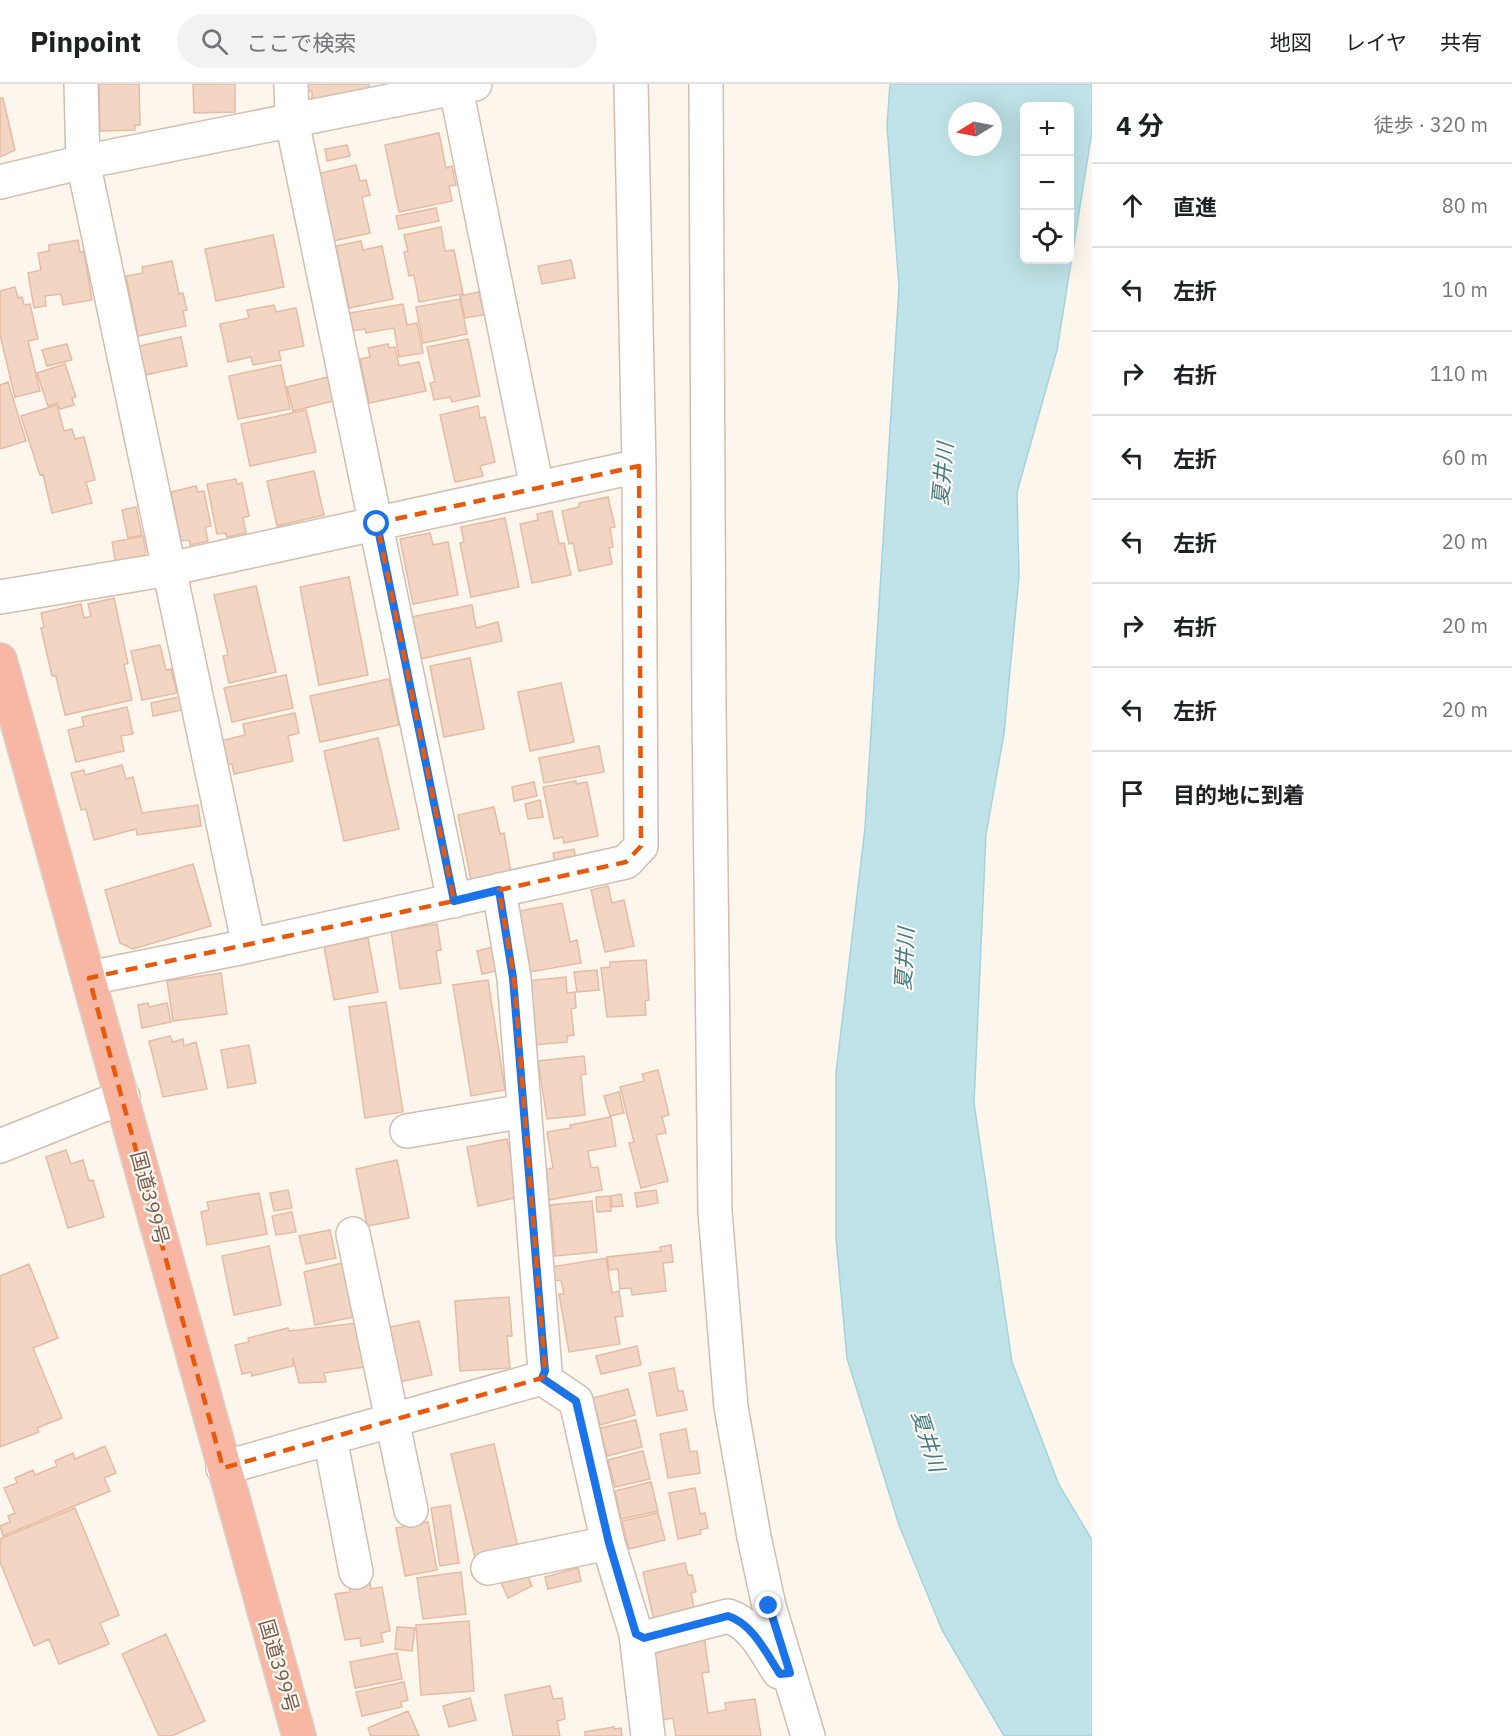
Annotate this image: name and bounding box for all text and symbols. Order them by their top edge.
search box [177,14,597,68]
text: Pinpoint [30,23,141,60]
icon: search [198,25,231,58]
text: ここで検索 [246,28,356,57]
text: 地図 [1270,28,1312,56]
text: レイヤ [1345,28,1407,56]
text: 共有 [1440,28,1482,56]
north arrow [948,102,1002,156]
map controls [1020,102,1074,264]
button: + [1020,102,1074,156]
text: 4 分 [1116,108,1164,142]
text: 徒歩 · 320 m [1374,111,1488,138]
button: − [1020,156,1074,210]
icon: ahead [1116,189,1149,222]
text: 直進 [1173,192,1217,221]
text: 80 m [1442,192,1488,219]
button: locate [1020,210,1074,264]
icon: left [1116,273,1149,306]
text: 左折 [1173,276,1217,305]
text: 10 m [1442,276,1488,303]
icon: right [1116,357,1149,390]
text: 右折 [1173,360,1217,389]
text: 110 m [1430,360,1488,387]
water label: 夏井川 [925,439,959,507]
icon: left [1116,441,1149,474]
text: 左折 [1173,444,1217,473]
text: 60 m [1442,444,1488,471]
route start [363,510,389,536]
icon: left [1116,525,1149,558]
text: 左折 [1173,528,1217,557]
text: 20 m [1442,528,1488,555]
icon: right [1116,609,1149,642]
text: 右折 [1173,612,1217,641]
text: 20 m [1442,612,1488,639]
icon: left [1116,693,1149,726]
text: 左折 [1173,696,1217,725]
text: 20 m [1442,696,1488,723]
icon: arrive [1116,777,1149,810]
text: 目的地に到着 [1173,780,1305,809]
water label: 夏井川 [888,925,920,991]
street label: 国道399号 [125,1148,176,1248]
water label: 夏井川 [906,1406,953,1477]
route end [755,1592,781,1618]
street label: 国道399号 [253,1616,306,1716]

